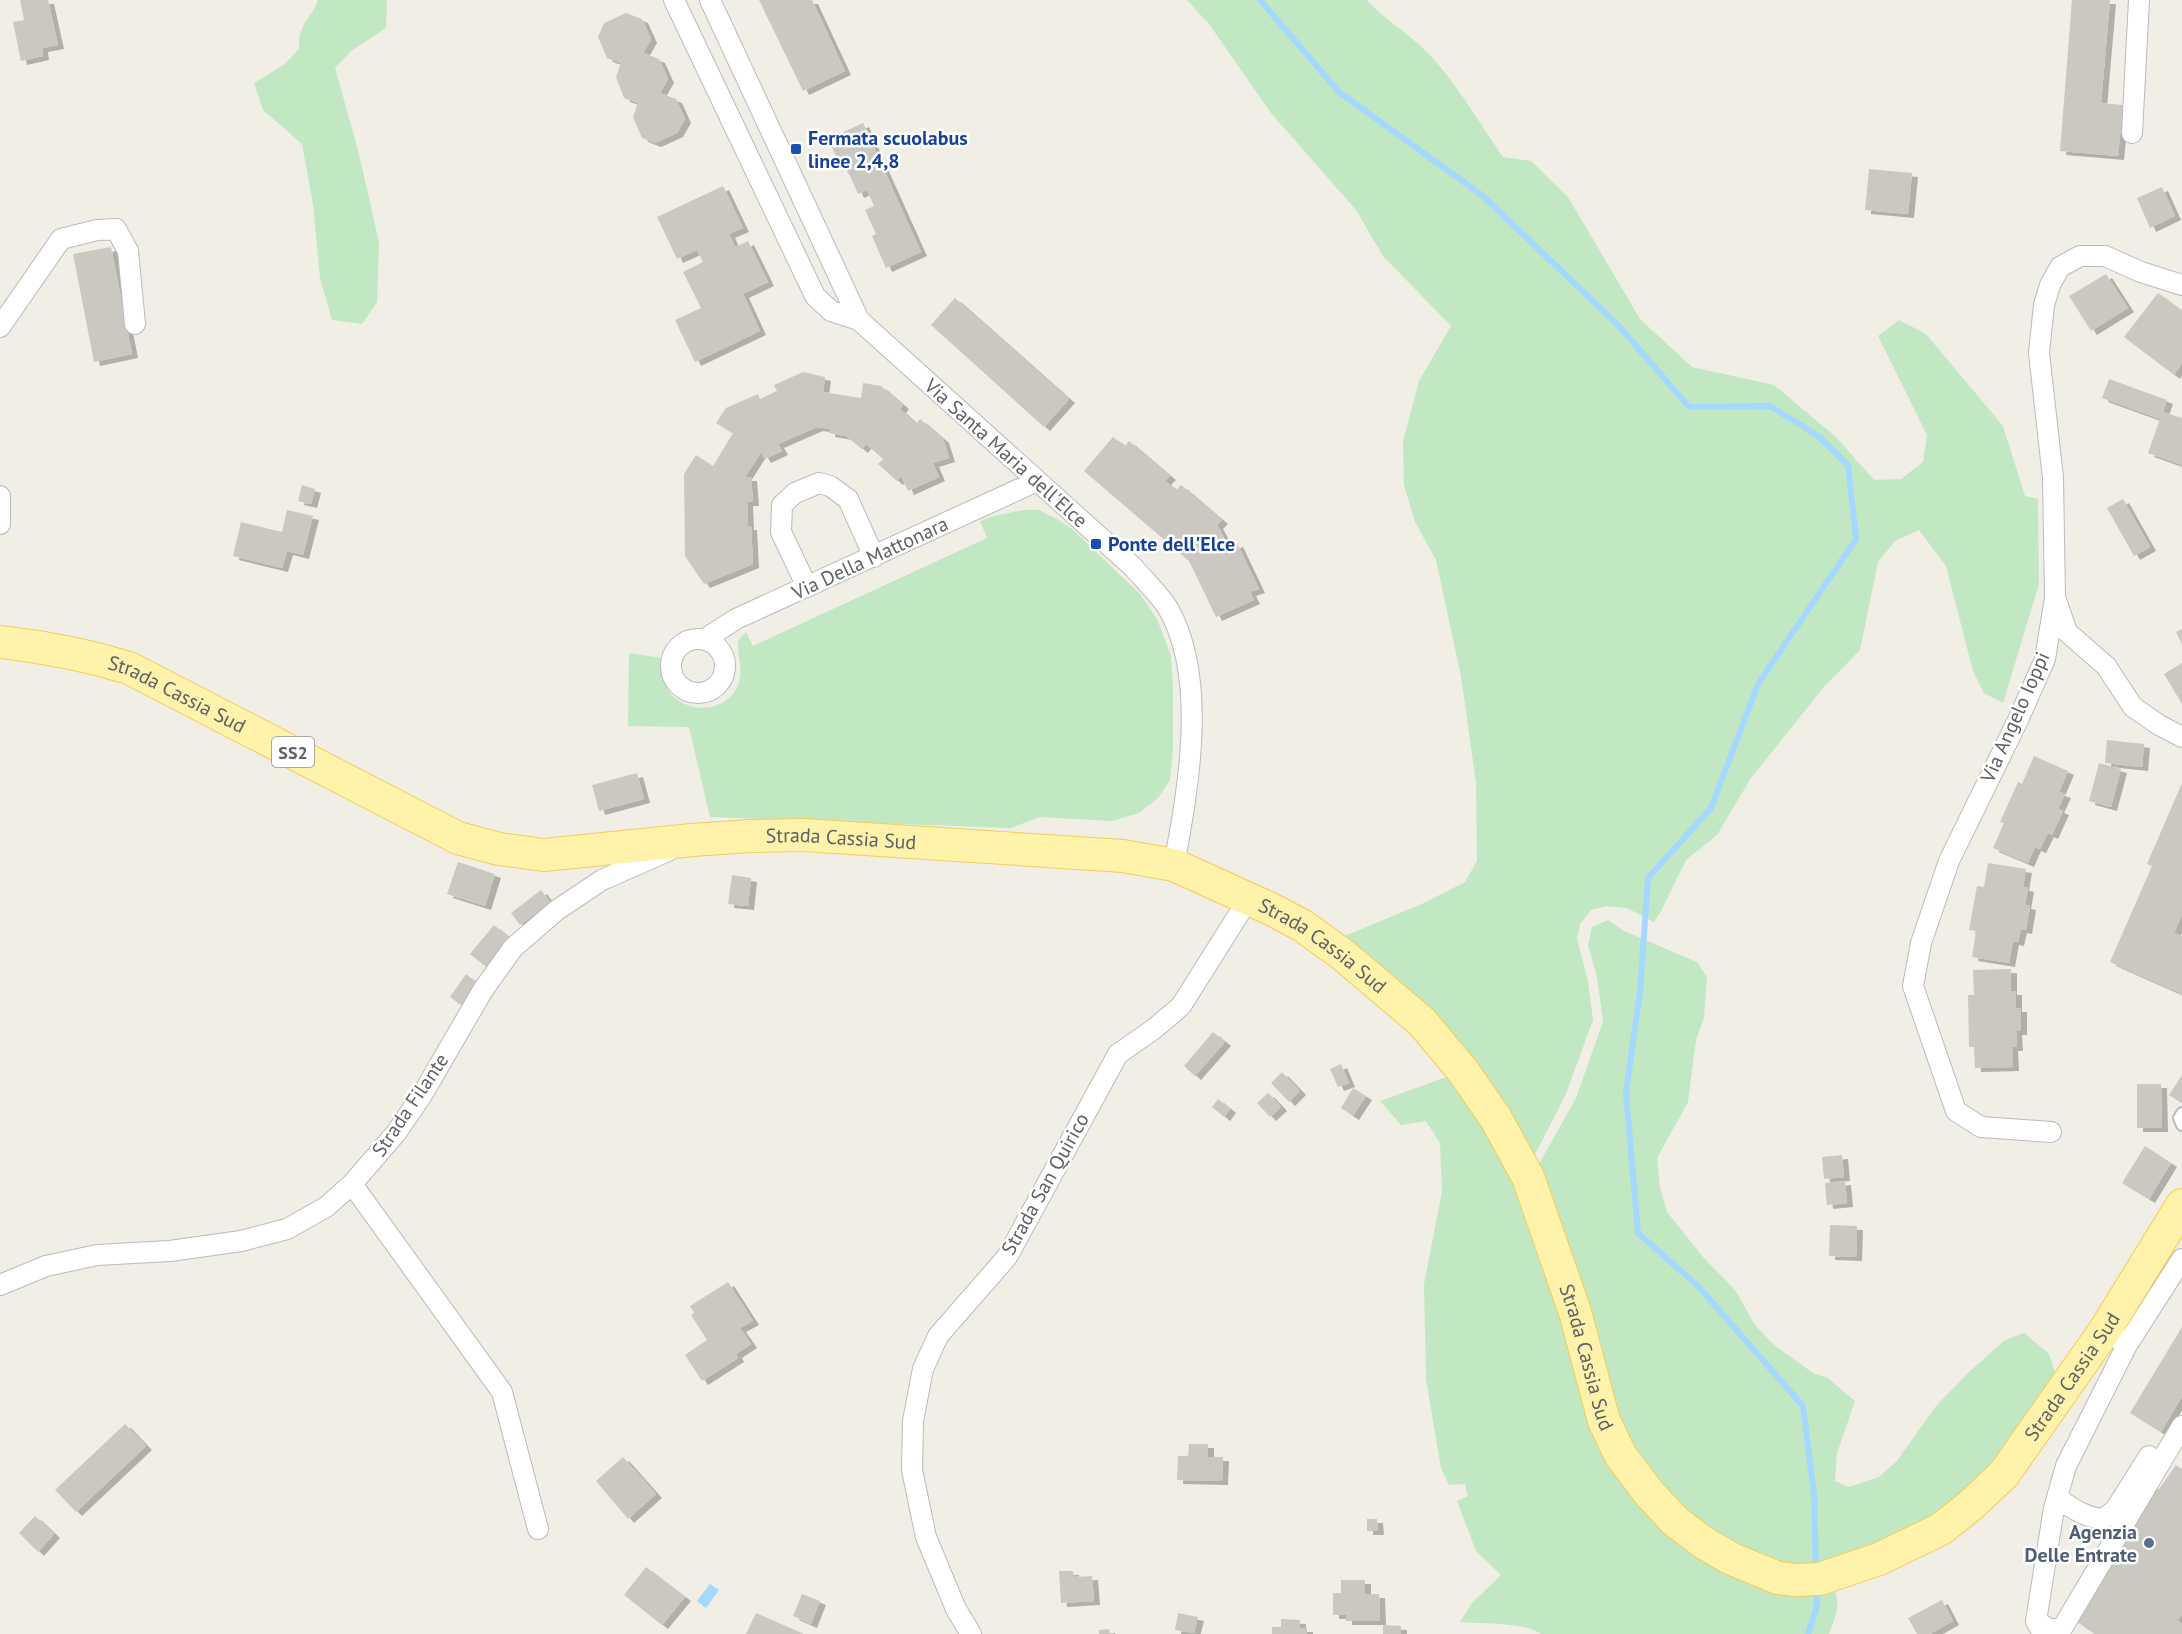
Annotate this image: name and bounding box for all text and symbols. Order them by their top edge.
place label: Fermata scuolabus linee 2,4,8 [808,125,968,174]
marker: Fermata scuolabus linee 2,4,8 [789,142,803,156]
street label: Via Santa Maria dell'Elce [918,372,1093,533]
street label: Via Della Mattonara [787,510,952,606]
place label: Ponte dell'Elce [1108,531,1235,557]
marker: Ponte dell'Elce [1089,537,1103,551]
street label: Via Angelo Ioppi [1974,648,2055,787]
street label: Strada Cassia Sud [105,650,250,739]
road number: SS2 [272,737,314,767]
street label: Strada Cassia Sud [765,822,917,855]
street label: Strada Cassia Sud [1254,892,1392,999]
street label: Strada Filante [366,1048,454,1162]
street label: Strada San Quirico [995,1109,1095,1259]
street label: Strada Cassia Sud [1553,1280,1620,1435]
street label: Strada Cassia Sud [2018,1308,2126,1446]
place label: Agenzia Delle Entrate [2025,1519,2137,1568]
marker: Agenzia Delle Entrate [2142,1536,2156,1550]

